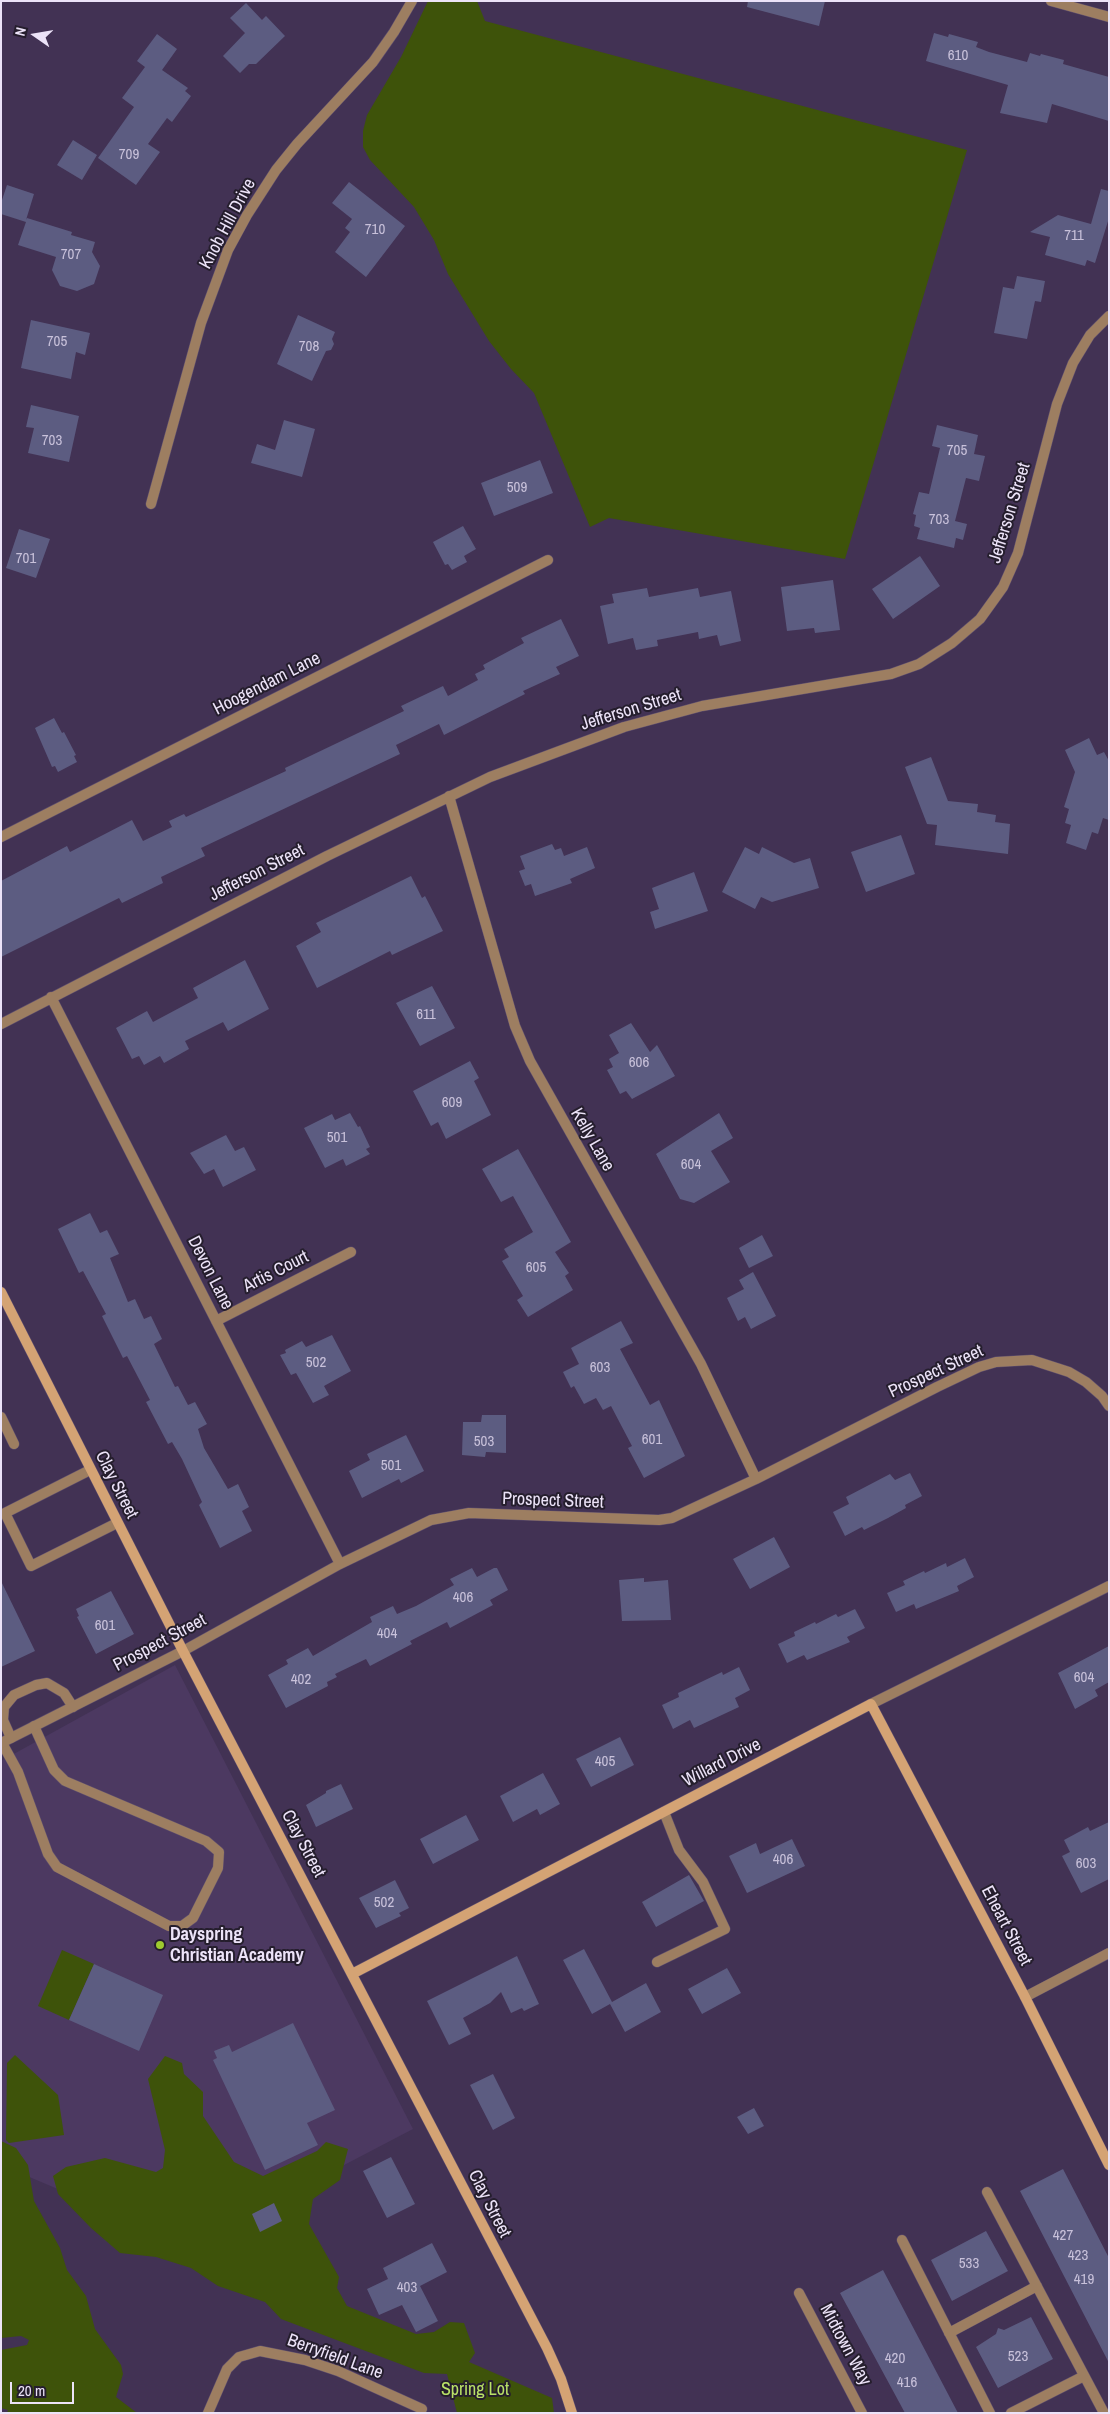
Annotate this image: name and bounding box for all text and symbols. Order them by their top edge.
north arrow [10,10,60,60]
text: N [11,26,30,38]
house number: 610 [948,47,968,65]
house number: 709 [119,146,139,164]
street label: Knob Hill Drive [195,175,261,273]
house number: 710 [365,221,385,239]
house number: 711 [1064,227,1084,245]
house number: 707 [61,246,81,264]
house number: 705 [47,333,67,351]
house number: 708 [299,338,319,356]
house number: 703 [42,432,62,450]
house number: 705 [947,442,967,460]
street label: Jefferson Street [984,460,1036,566]
house number: 509 [507,479,527,497]
house number: 703 [929,511,949,529]
house number: 701 [16,550,36,568]
street label: Hoogendam Lane [210,648,324,720]
street label: Jefferson Street [578,684,684,736]
street label: Jefferson Street [206,840,308,906]
house number: 611 [416,1006,436,1024]
house number: 606 [629,1054,649,1072]
house number: 609 [442,1094,462,1112]
street label: Kelly Lane [565,1105,619,1175]
house number: 501 [327,1129,347,1147]
house number: 604 [681,1156,701,1174]
street label: Devon Lane [182,1233,238,1313]
street label: Artis Court [240,1246,312,1298]
house number: 605 [526,1259,546,1277]
street label: Prospect Street [885,1341,987,1403]
house number: 502 [306,1354,326,1372]
house number: 603 [590,1359,610,1377]
house number: 601 [642,1431,662,1449]
house number: 503 [474,1433,494,1451]
street label: Clay Street [90,1448,142,1522]
house number: 501 [381,1457,401,1475]
street label: Prospect Street [502,1488,604,1514]
house number: 406 [453,1589,473,1607]
street label: Prospect Street [110,1610,210,1676]
house number: 601 [95,1617,115,1635]
house number: 404 [377,1625,397,1643]
house number: 604 [1074,1669,1094,1687]
house number: 402 [291,1671,311,1689]
street label: Willard Drive [679,1734,765,1792]
house number: 405 [595,1753,615,1771]
street label: Clay Street [276,1807,330,1881]
house number: 406 [773,1851,793,1869]
house number: 603 [1076,1855,1096,1873]
street label: Eheart Street [976,1883,1036,1969]
house number: 502 [374,1894,394,1912]
place label: Dayspring Christian Academy [170,1924,304,1966]
marker: Dayspring Christian Academy [154,1939,166,1951]
street label: Clay Street [463,2167,515,2241]
house number: 427 [1053,2227,1073,2245]
house number: 423 [1068,2247,1088,2265]
house number: 533 [959,2255,979,2273]
house number: 419 [1074,2271,1094,2289]
house number: 403 [397,2279,417,2297]
street label: Midtown Way [815,2301,875,2389]
street label: Berryfield Lane [284,2330,386,2384]
house number: 523 [1008,2348,1028,2366]
house number: 420 [885,2350,905,2368]
scale bar [12,2372,76,2404]
house number: 416 [897,2374,917,2392]
park label: Spring Lot [441,2379,509,2401]
text: 20 m [18,2380,45,2401]

